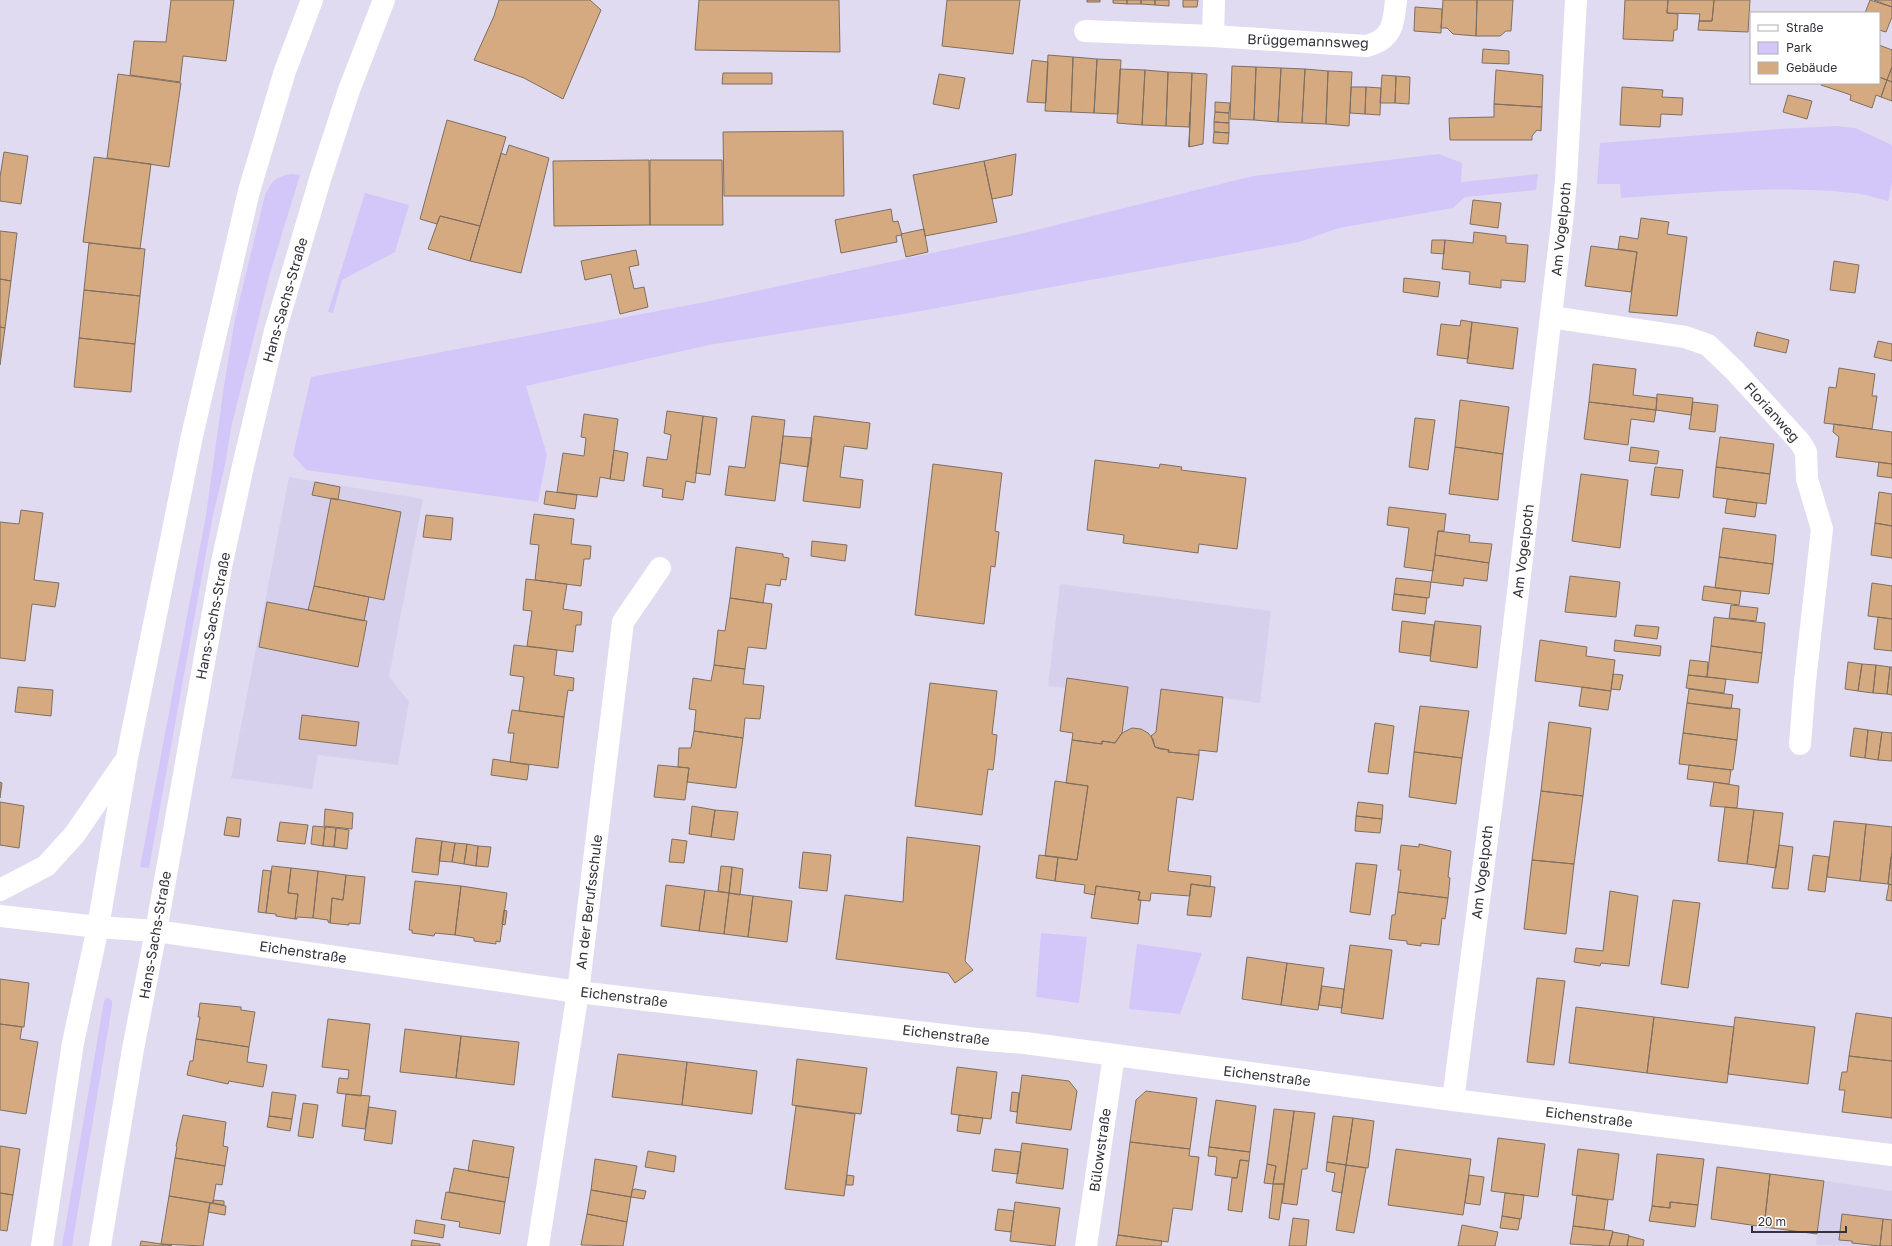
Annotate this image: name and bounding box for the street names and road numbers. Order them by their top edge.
street label: Brüggemannsweg [1247,30,1369,51]
street label: Am Vogelpoth [1547,181,1574,277]
street label: Hans-Sachs-Straße [259,235,311,364]
street label: Florianweg [1741,378,1804,445]
street label: Am Vogelpoth [1508,503,1537,599]
street label: Hans-Sachs-Straße [192,551,233,681]
street label: Am Vogelpoth [1467,824,1496,920]
street label: An der Berufsschule [572,834,605,970]
street label: Hans-Sachs-Straße [135,870,174,1000]
street label: Eichenstraße [258,937,348,966]
street label: Eichenstraße [579,983,669,1010]
street label: Eichenstraße [901,1021,991,1048]
street label: Eichenstraße [1222,1062,1312,1089]
street label: Eichenstraße [1544,1103,1634,1130]
street label: Bülowstraße [1085,1107,1114,1193]

